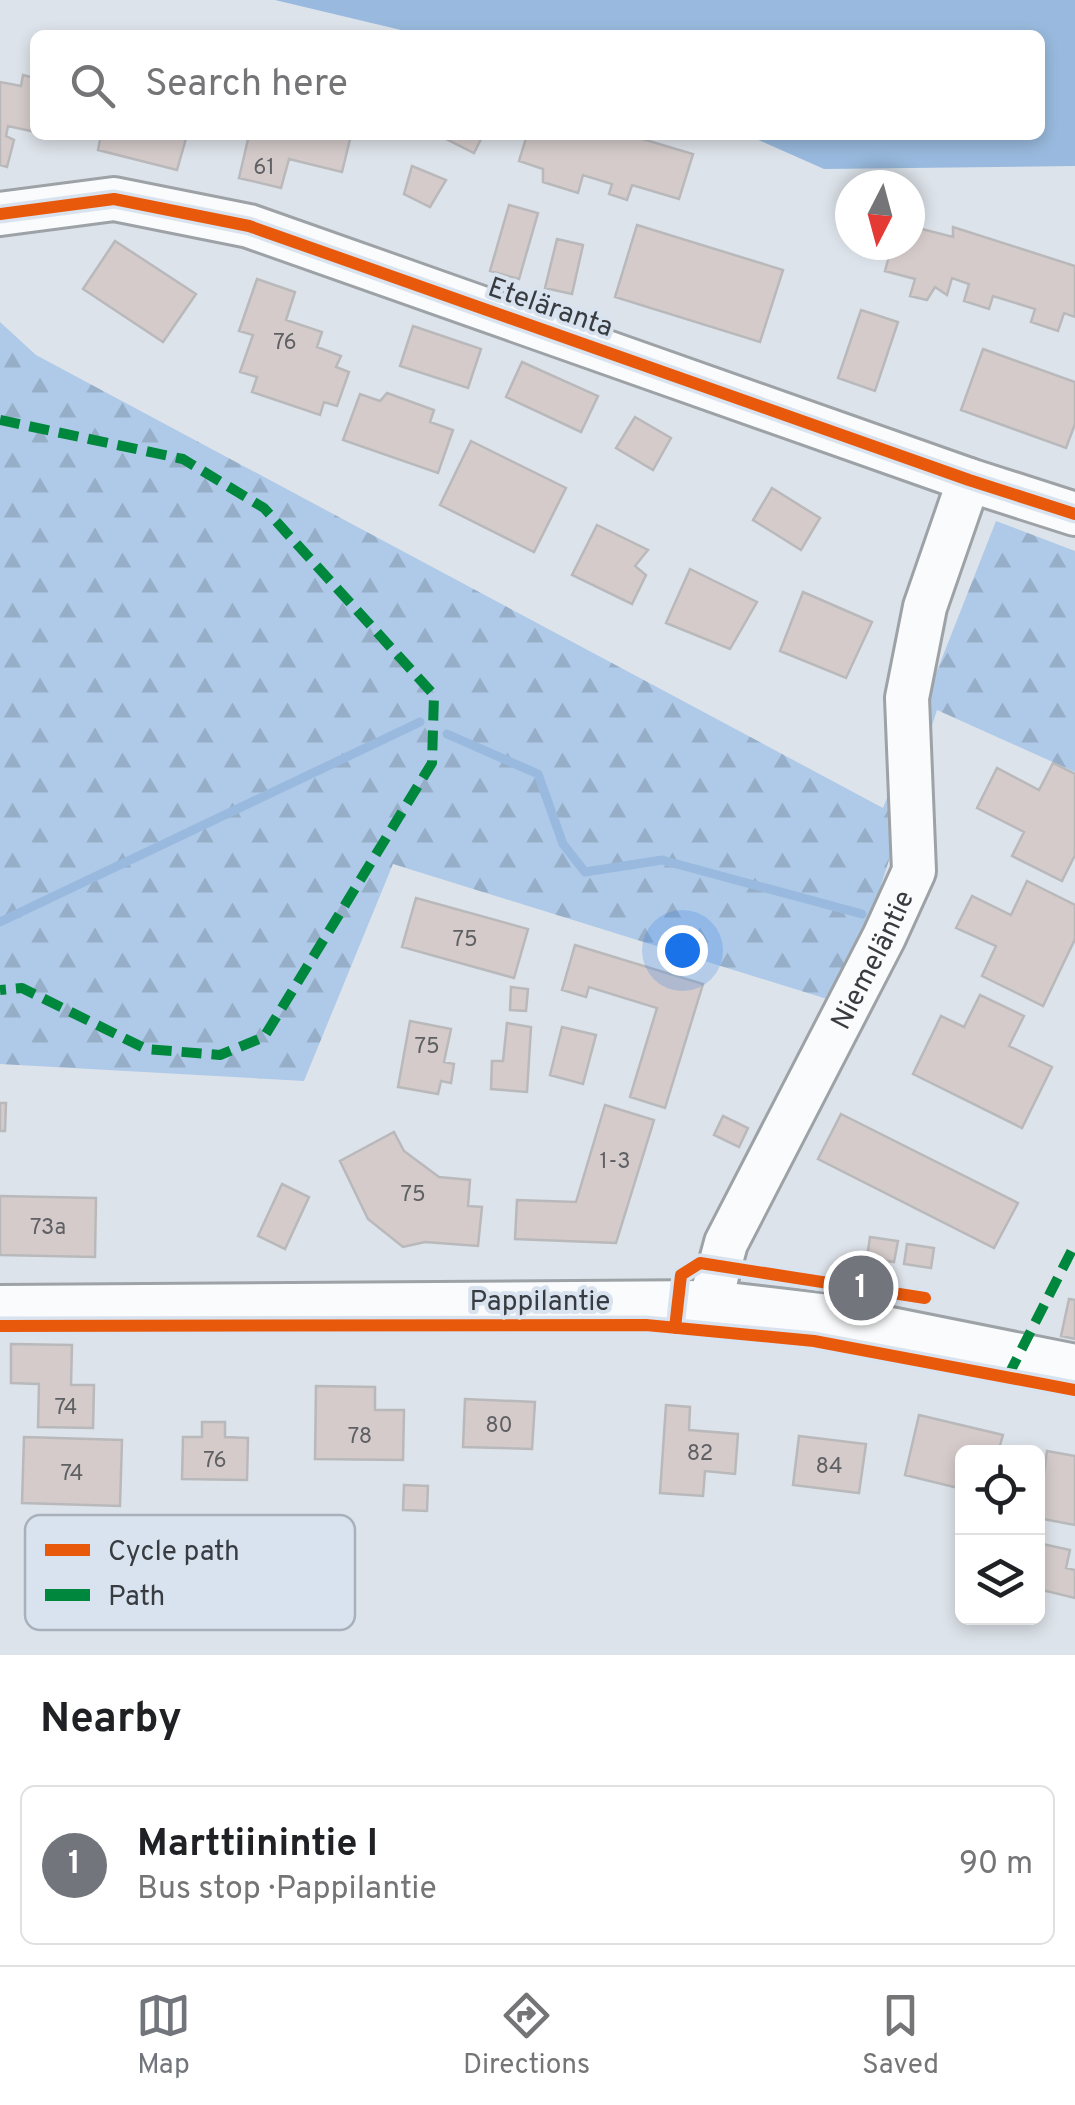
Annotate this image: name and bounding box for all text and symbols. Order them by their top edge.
search box [30,30,1045,140]
icon: search [65,58,120,113]
text: Search here [145,61,348,110]
house number: 61 [253,155,275,182]
north arrow [835,170,925,260]
street label: Eteläranta [483,271,617,347]
house number: 76 [273,330,297,357]
street label: Niemeläntie [824,885,924,1036]
your location [657,925,708,976]
house number: 75 [452,927,478,954]
house number: 75 [414,1034,440,1061]
house number: 1-3 [599,1149,631,1176]
house number: 75 [400,1182,426,1209]
house number: 73a [30,1215,66,1242]
pin: 1 [828,1250,894,1326]
street label: Pappilantie [470,1285,610,1321]
house number: 74 [55,1395,77,1422]
house number: 80 [485,1413,513,1440]
house number: 78 [348,1424,372,1451]
house number: 82 [687,1441,713,1468]
map controls [955,1445,1045,1625]
button: locate [955,1445,1045,1535]
house number: 76 [203,1448,227,1475]
house number: 84 [815,1454,843,1481]
house number: 74 [61,1461,83,1488]
legend [25,1515,355,1630]
text: Cycle path [108,1535,240,1571]
button: layers [955,1535,1045,1625]
text: Path [108,1580,165,1616]
text: Nearby [40,1694,182,1747]
text: Marttiinintie I [137,1821,378,1870]
text: 1 [68,1845,81,1885]
text: 90 m [959,1845,1033,1885]
text: Bus stop · Pappilantie [137,1870,437,1910]
tab: Map [136,1988,191,2084]
tab: Directions [463,1988,590,2084]
tab: Saved [862,1988,939,2084]

